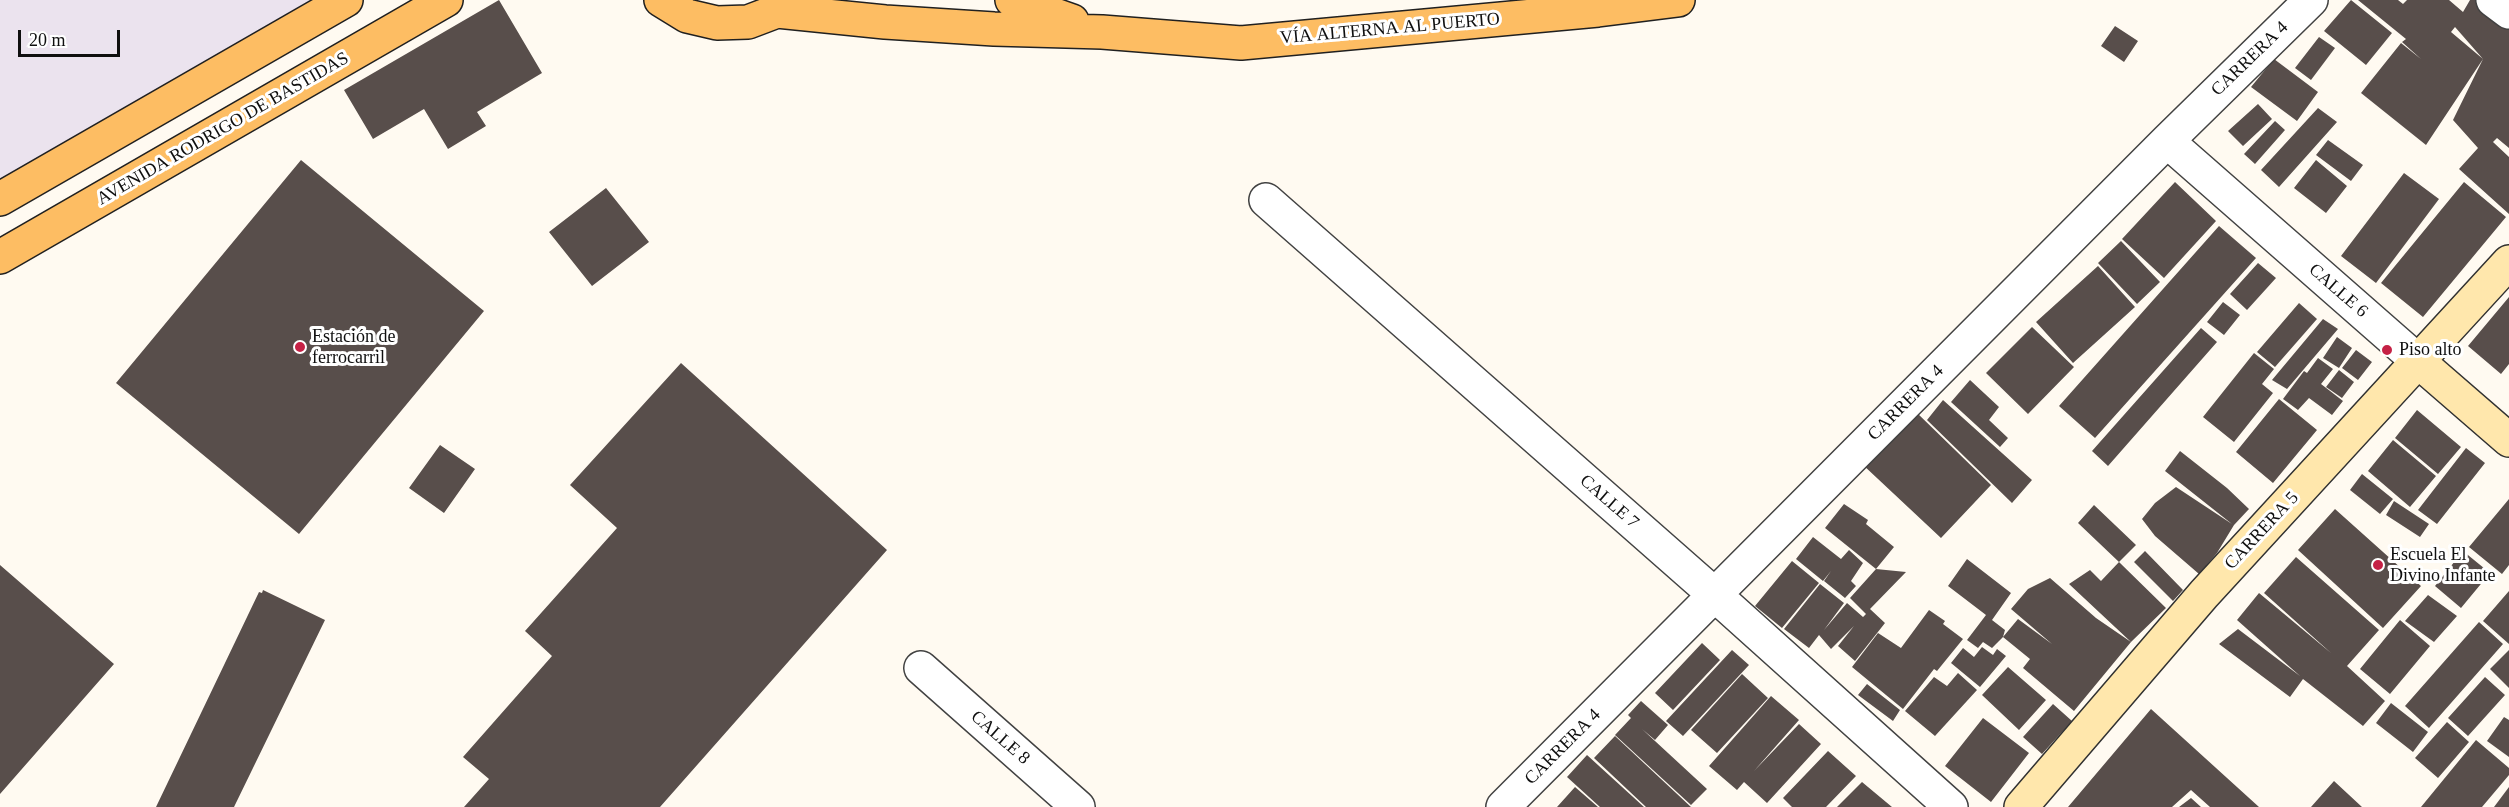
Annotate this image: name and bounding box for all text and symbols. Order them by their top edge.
street label: VÍA ALTERNA AL PUERTO [1279,9,1501,49]
street label: CARRERA 4 [2207,17,2293,101]
scale bar [21,18,123,56]
text: 20 m [29,30,66,50]
street label: AVENIDA RODRIGO DE BASTIDAS [93,48,353,210]
street label: CALLE 6 [2304,259,2372,323]
place label: Estación de ferrocarril [312,326,395,368]
place label: Piso alto [2399,339,2462,361]
marker: Estación de ferrocarril [293,340,307,354]
marker: Piso alto [2380,343,2394,357]
street label: CARRERA 4 [1864,361,1948,445]
street label: CALLE 7 [1575,470,1643,534]
street label: CARRERA 5 [2221,488,2303,574]
place label: Escuela El Divino Infante [2390,544,2495,586]
marker: Escuela El Divino Infante [2371,558,2385,572]
street label: CARRERA 4 [1521,705,1605,789]
street label: CALLE 8 [966,706,1034,770]

